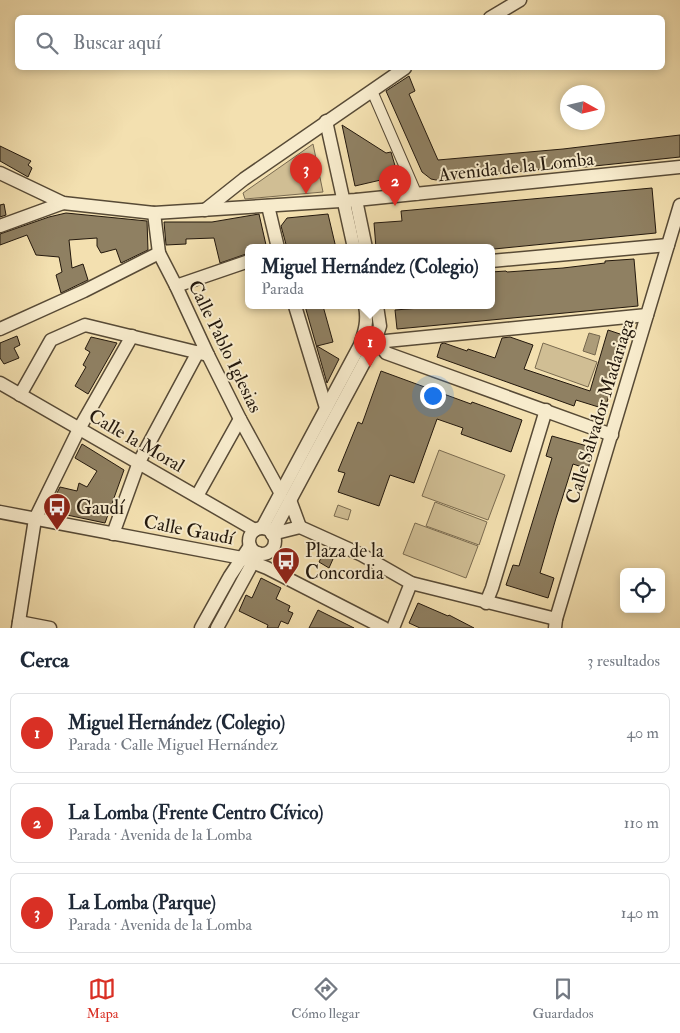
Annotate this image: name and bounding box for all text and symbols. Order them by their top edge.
search box [15,15,665,70]
icon: search [33,29,61,57]
text: Buscar aquí [73,31,161,55]
north arrow [560,85,605,130]
street label: Avenida de la Lomba [436,147,595,187]
pin: 3 [290,153,322,194]
pin: 2 [379,165,411,206]
popup [245,244,495,309]
text: Miguel Hernández (Colegio) [261,255,479,279]
street label: Calle Pablo Iglesias [183,276,268,417]
text: Parada [261,279,304,299]
street label: Calle Salvador Madariaga [560,316,640,507]
pin: 1 [354,326,386,367]
your location [420,383,446,409]
street label: Calle la Moral [84,404,189,478]
bus stop icon: Gaudí [42,492,72,531]
place label: Gaudí [76,496,126,520]
street label: Calle Gaudí [142,509,238,551]
place label: Plaza de la Concordia [305,539,384,585]
bus stop icon: Plaza de la Concordia [271,546,301,585]
map controls [620,568,665,613]
button: locate [620,568,665,613]
text: Cerca [20,647,69,674]
text: 3 resultados [587,651,660,671]
text: Miguel Hernández (Colegio) [68,711,285,735]
text: 1 [34,723,40,743]
text: 40 m [626,723,659,743]
text: Parada · Calle Miguel Hernández [68,735,278,755]
text: La Lomba (Frente Centro Cívico) [68,801,323,825]
text: 2 [33,813,41,833]
text: 110 m [624,813,659,833]
text: Parada · Avenida de la Lomba [68,825,252,845]
text: La Lomba (Parque) [68,891,216,915]
text: 3 [34,903,40,923]
text: 140 m [621,903,659,923]
text: Parada · Avenida de la Lomba [68,915,252,935]
tab: Mapa [86,975,118,1022]
tab: Cómo llegar [291,975,360,1022]
tab: Guardados [533,975,594,1022]

